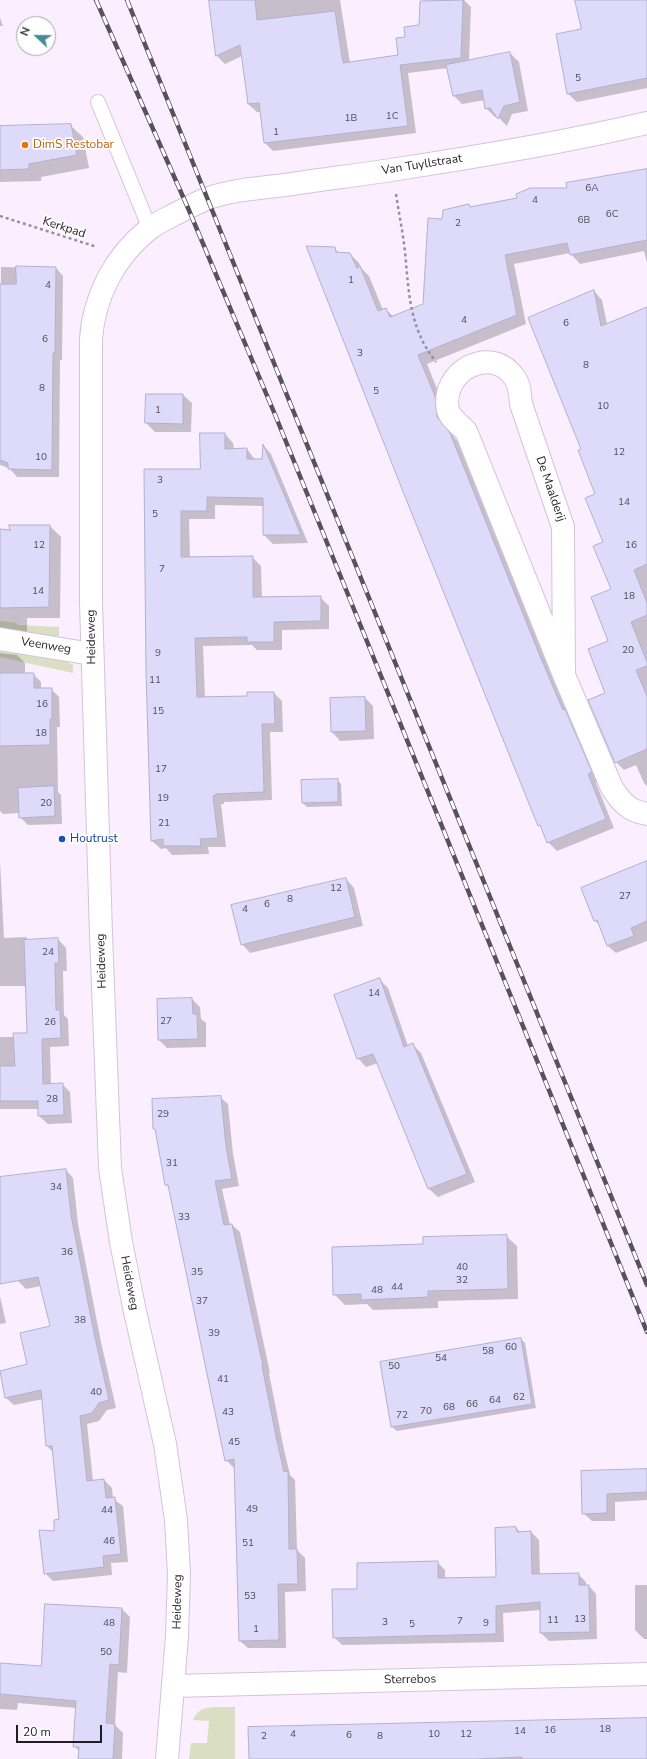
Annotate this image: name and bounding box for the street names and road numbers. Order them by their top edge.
street label: Van Tuyllstraat [381,152,463,178]
street label: Kerkpad [41,214,87,242]
street label: De Maalderij [532,454,568,524]
street label: Heideweg [84,609,100,665]
street label: Veenweg [20,635,72,657]
street label: Heideweg [94,933,110,989]
street label: Heideweg [117,1255,141,1311]
street label: Heideweg [170,1574,186,1630]
street label: Sterrebos [384,1672,436,1688]

